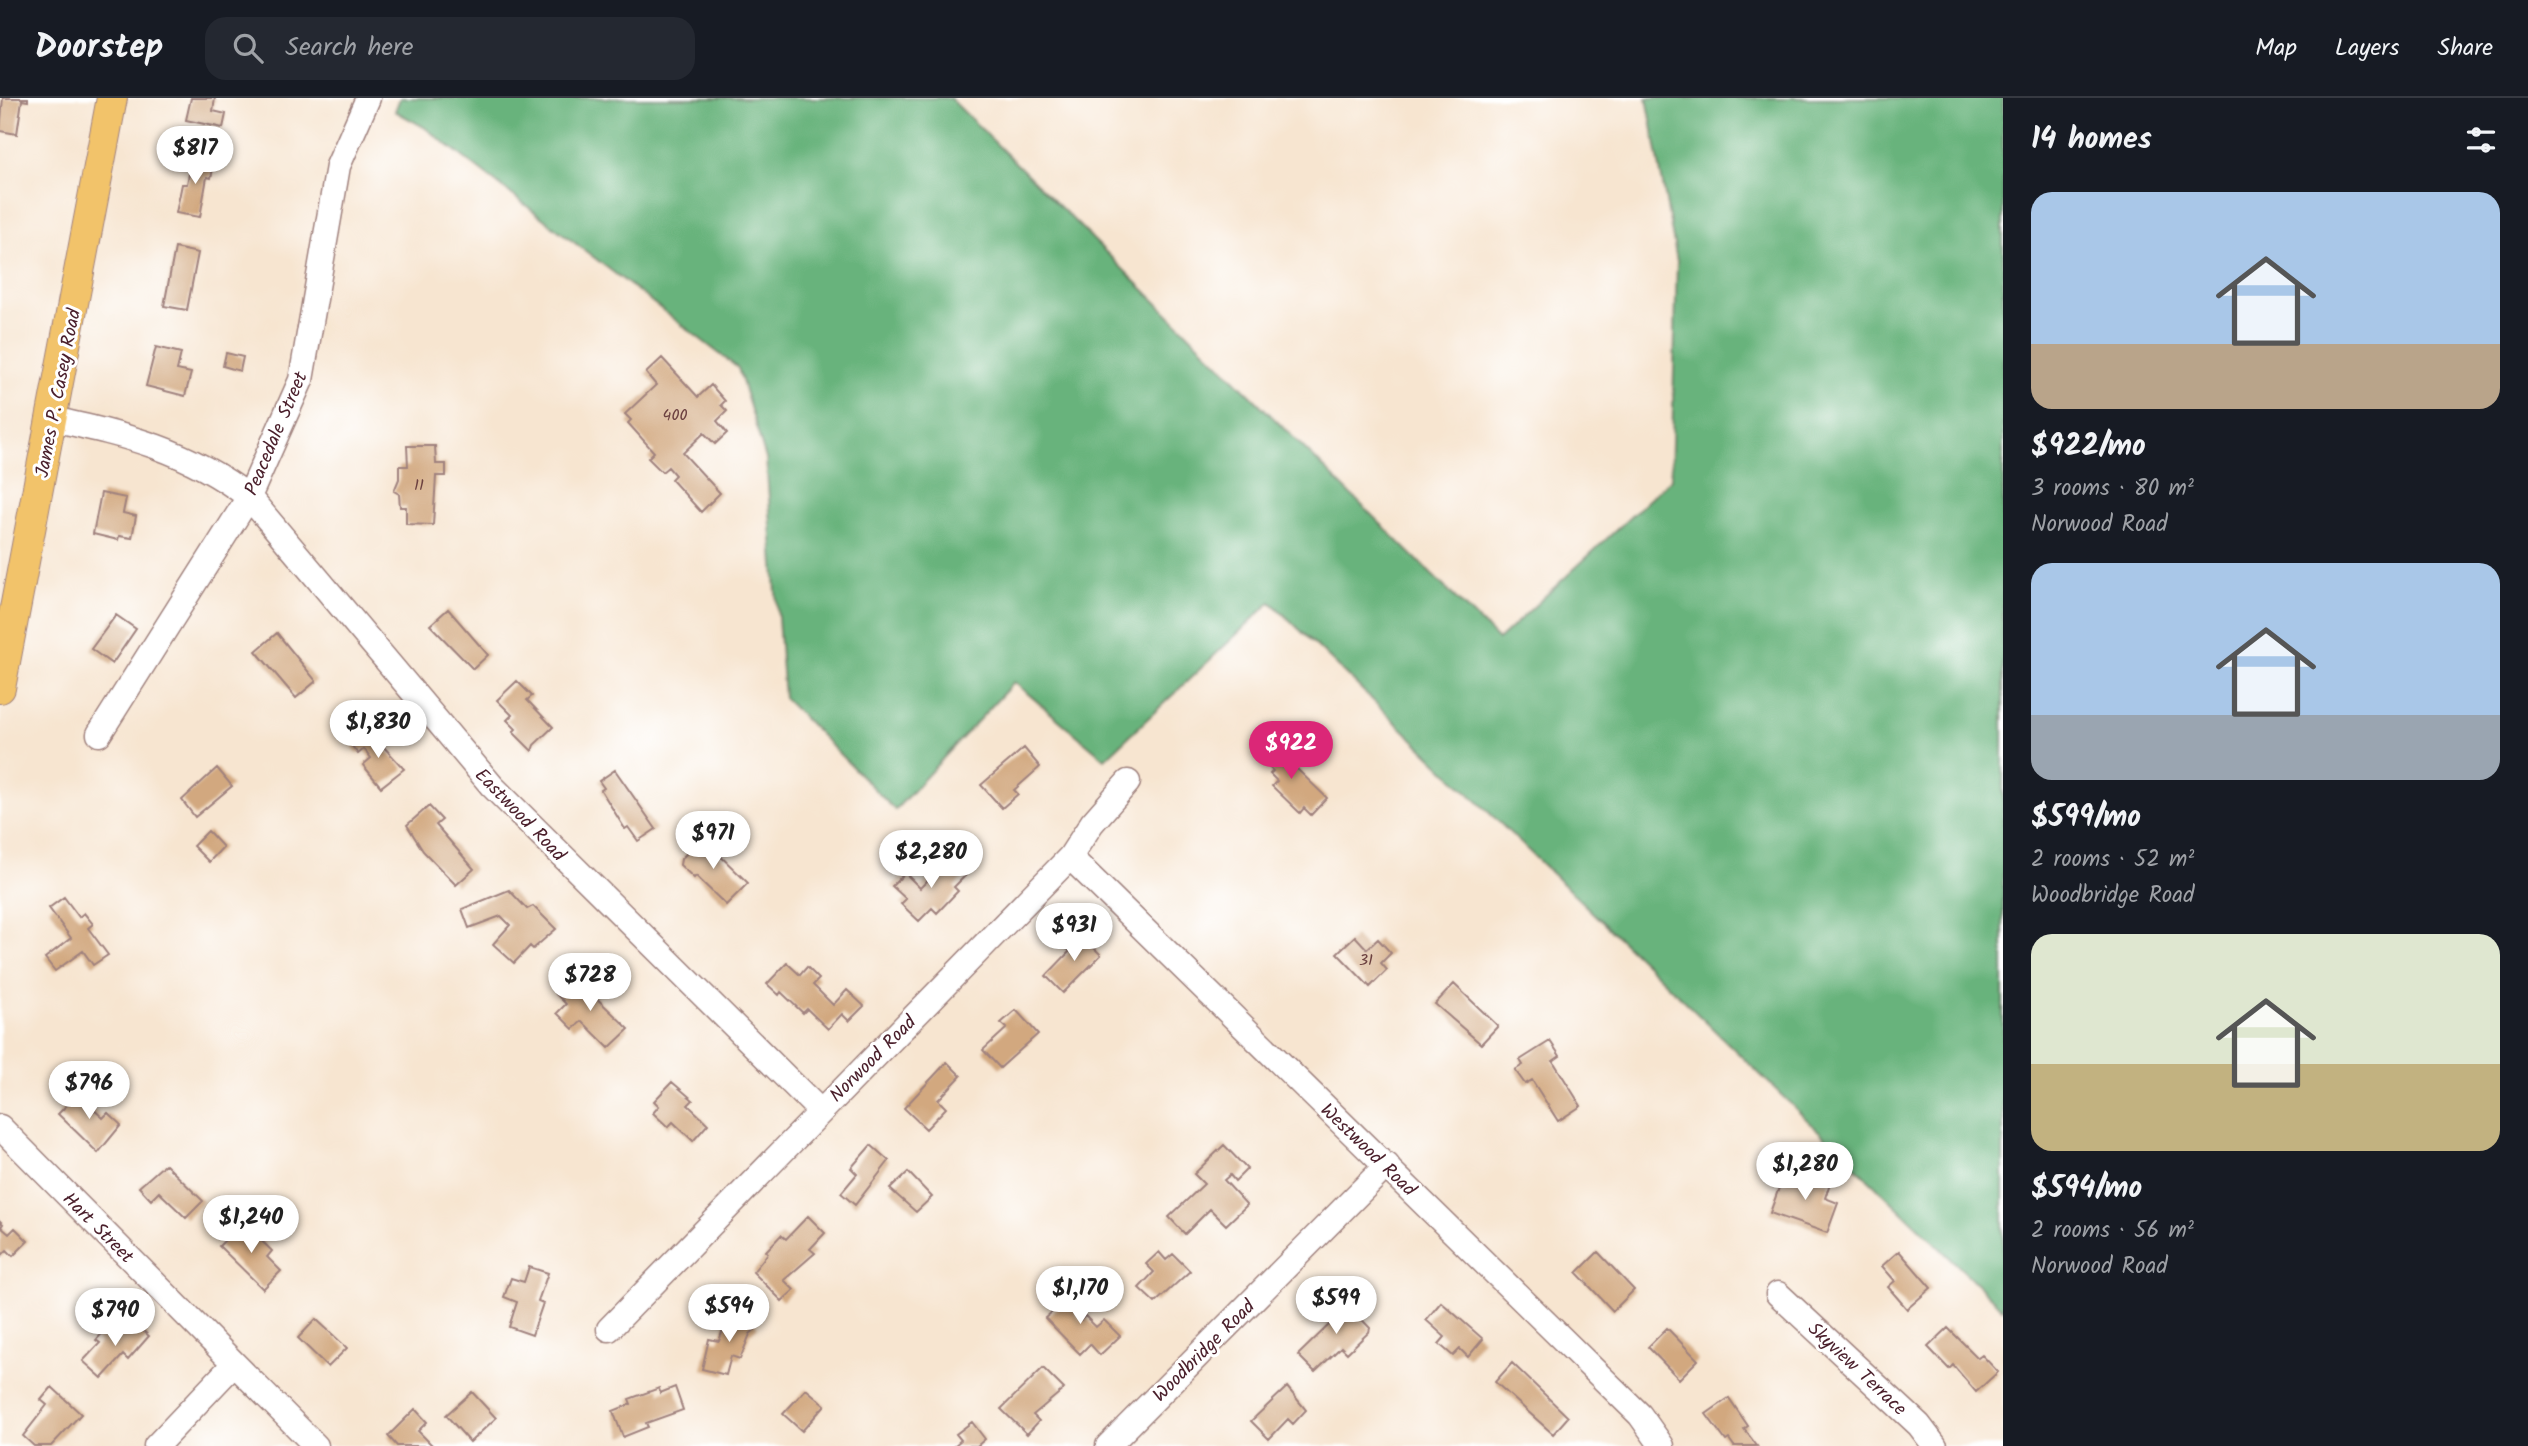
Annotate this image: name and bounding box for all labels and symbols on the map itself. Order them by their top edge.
pin: $817 [154,126,236,186]
street label: James P. Casey Road [28,306,90,480]
street label: Peacedale Street [237,366,317,500]
house number: 400 [663,403,687,428]
house number: 11 [414,473,424,498]
pin: $1,830 [321,700,435,760]
pin: $922 [1250,722,1332,781]
street label: Eastwood Road [467,762,573,870]
pin: $971 [672,812,754,871]
pin: $2,280 [874,830,988,890]
pin: $931 [1033,904,1115,963]
house number: 31 [1359,948,1373,973]
pin: $728 [549,954,631,1013]
street label: Norwood Road [823,1009,924,1110]
pin: $796 [48,1062,130,1121]
street label: Westwood Road [1313,1097,1423,1205]
pin: $1,280 [1748,1142,1862,1202]
street label: Hart Street [55,1186,141,1272]
pin: $1,240 [194,1196,308,1255]
pin: $1,170 [1023,1266,1137,1326]
pin: $599 [1295,1276,1377,1336]
pin: $594 [688,1284,770,1344]
pin: $790 [74,1288,156,1348]
street label: Woodbridge Road [1146,1293,1263,1410]
street label: Skyview Terrace [1800,1315,1913,1424]

